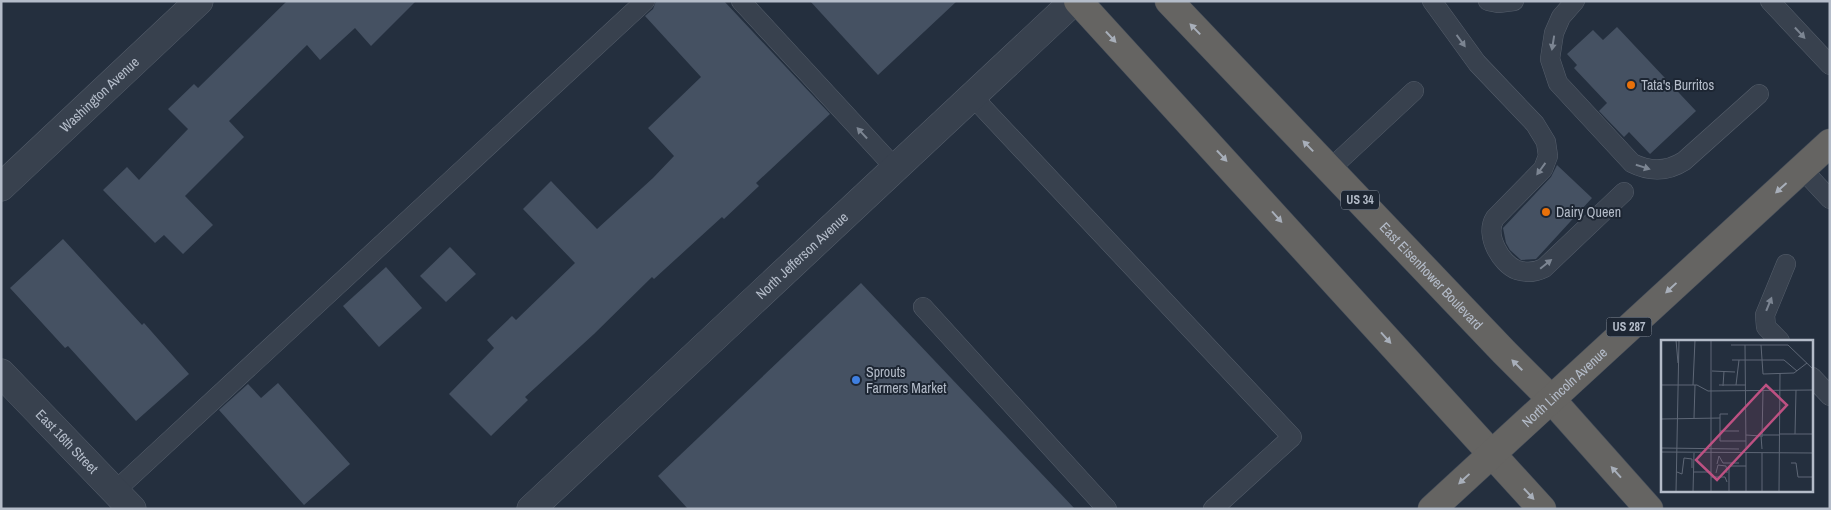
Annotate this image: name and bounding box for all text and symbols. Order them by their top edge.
one-way arrow [1189,23,1201,35]
one-way arrow [1794,27,1806,39]
one-way arrow [1105,31,1117,43]
one-way arrow [1456,34,1466,48]
one-way arrow [1548,36,1556,52]
street label: Washington Avenue [56,53,143,136]
place label: Tata's Burritos [1641,76,1715,94]
marker: Tata's Burritos [1625,79,1637,91]
one-way arrow [856,126,867,139]
one-way arrow [1302,140,1314,152]
one-way arrow [1216,150,1228,162]
one-way arrow [1536,162,1546,176]
one-way arrow [1636,164,1651,172]
one-way arrow [1775,182,1787,194]
road number: US 34 [1341,190,1379,210]
place label: Dairy Queen [1556,203,1621,221]
marker: Dairy Queen [1540,206,1552,218]
street label: North Jefferson Avenue [752,208,852,303]
one-way arrow [1271,211,1283,223]
street label: East Eisenhower Boulevard [1376,218,1487,333]
one-way arrow [1540,259,1553,270]
one-way arrow [1666,282,1678,294]
one-way arrow [1766,297,1774,311]
road number: US 287 [1606,318,1652,337]
one-way arrow [1380,331,1392,343]
inset map [1661,340,1814,492]
street label: North Lincoln Avenue [1518,343,1611,431]
one-way arrow [1511,359,1523,371]
place label: Sprouts Farmers Market [866,363,946,397]
marker: Sprouts Farmers Market [850,374,862,386]
street label: East 16th Street [32,405,102,477]
one-way arrow [1610,467,1622,479]
one-way arrow [1458,473,1470,485]
one-way arrow [1523,488,1535,500]

